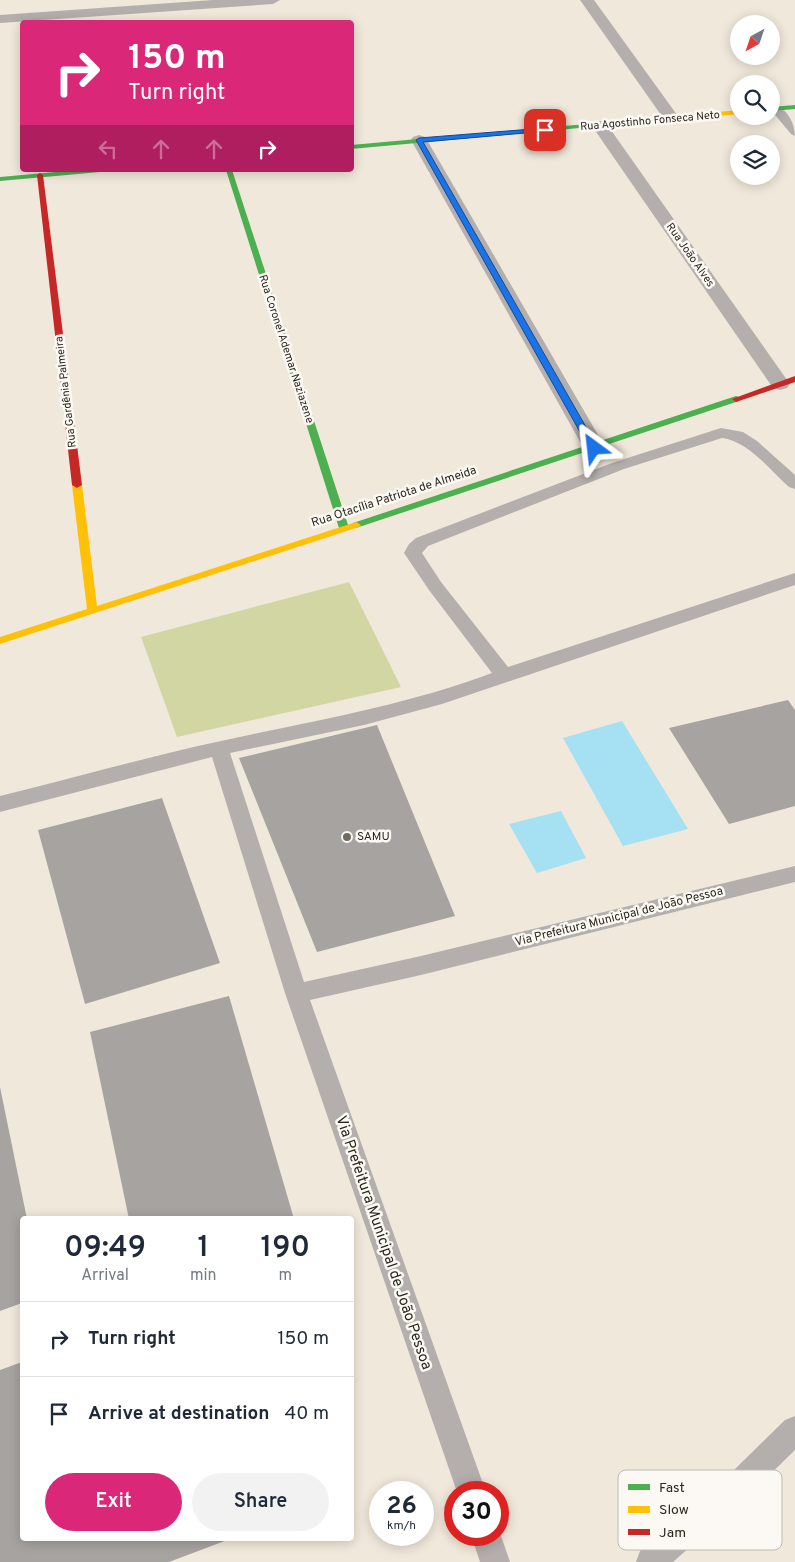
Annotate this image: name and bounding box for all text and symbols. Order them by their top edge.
north arrow [730,15,780,65]
map controls [730,15,780,185]
text: 150 m [128,37,226,81]
icon: right [45,40,110,105]
button: search [730,75,780,125]
text: Turn right [128,80,225,107]
street label: Rua Agostinho Fonseca Neto [580,108,720,134]
pin [524,109,566,151]
icon: arrive [531,116,559,144]
icon: left [94,135,122,163]
icon: ahead [147,135,175,163]
icon: ahead [200,135,228,163]
icon: right [253,135,281,163]
button: layers [730,135,780,185]
street label: Rua João Alves [663,220,717,290]
street label: Rua Coronel Ademar Naziazene [255,273,317,425]
street label: Rua Gardênia Palmeira [52,335,80,449]
position arrow [567,421,619,473]
street label: Rua Otacília Patriota de Almeida [309,463,479,531]
place label: SAMU [357,829,390,845]
marker: SAMU [341,831,353,843]
street label: Via Prefeitura Municipal de João Pessoa [513,883,725,951]
street label: Via Prefeitura Municipal de João Pessoa [330,1114,436,1372]
text: 09:49 [64,1230,146,1267]
text: 1 [197,1230,209,1267]
text: 190 [260,1230,310,1267]
text: Arrival [81,1266,129,1286]
text: min [190,1266,217,1286]
text: m [278,1266,292,1286]
icon: right [45,1325,73,1353]
text: Turn right [88,1327,176,1351]
text: 150 m [277,1327,329,1351]
icon: arrive [45,1400,73,1428]
text: Arrive at destination [88,1402,269,1426]
text: 40 m [284,1402,329,1426]
legend [618,1470,782,1550]
button: Exit [45,1473,182,1531]
button: Share [192,1473,329,1531]
text: Fast [659,1480,685,1497]
speed limit sign: 30 [444,1481,509,1546]
text: 26 [386,1491,417,1523]
text: Slow [659,1502,689,1519]
text: km/h [387,1518,416,1534]
text: Jam [659,1525,686,1542]

